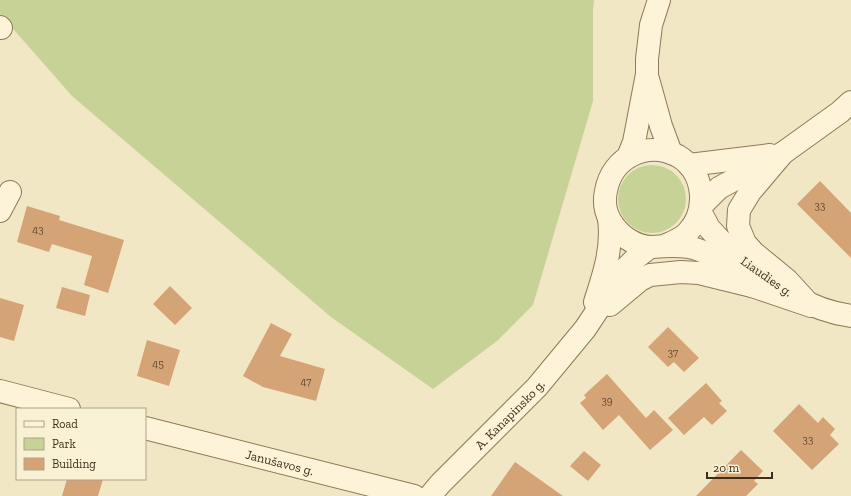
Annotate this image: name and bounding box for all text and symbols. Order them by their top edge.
house number: 33 [815,199,825,212]
house number: 43 [32,223,44,236]
street label: Liaudies g. [738,253,795,300]
house number: 37 [668,346,678,359]
house number: 45 [152,357,164,370]
house number: 47 [301,375,311,388]
street label: A. Kanapinsko g. [472,377,548,453]
house number: 39 [601,394,613,407]
legend [16,408,146,480]
text: Road [52,417,78,431]
house number: 33 [803,433,813,446]
text: Park [52,437,77,451]
street label: Janušavos g. [244,447,315,478]
scale bar [707,454,772,480]
text: Building [52,457,96,471]
text: 20 m [713,461,740,475]

